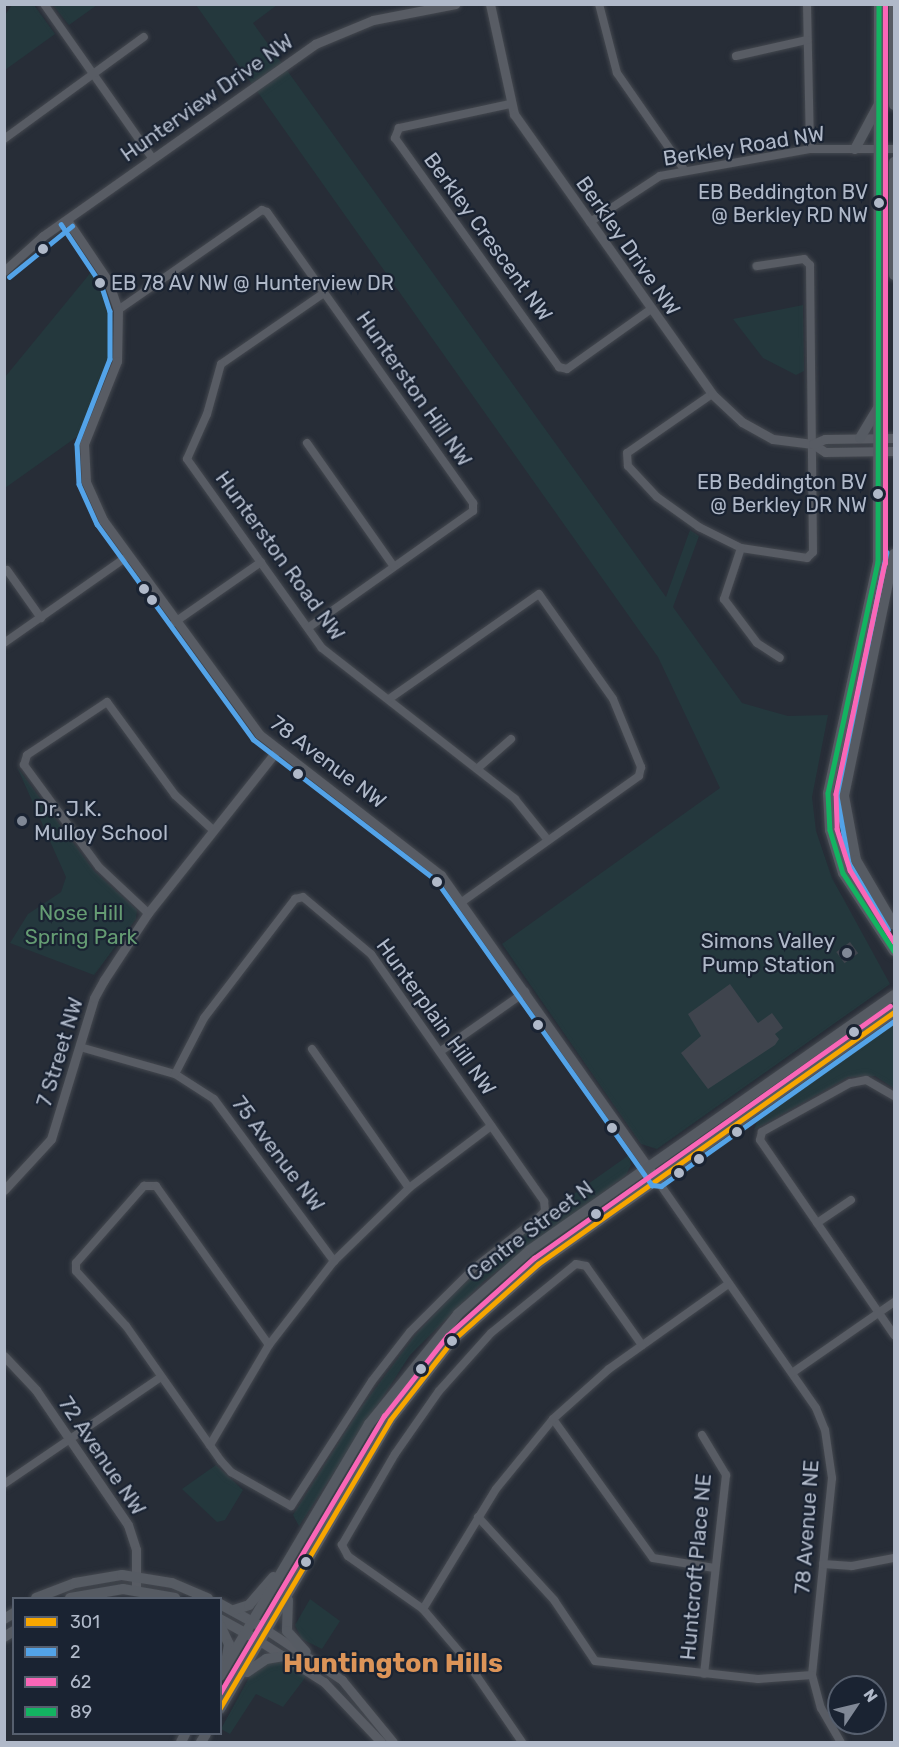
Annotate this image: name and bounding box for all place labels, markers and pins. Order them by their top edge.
place label: EB Beddington BV @ Berkley RD NW [698,180,868,227]
marker: EB Beddington BV @ Berkley RD NW [873,197,885,209]
unlabelled marker [37,243,49,255]
place label: EB 78 AV NW @ Hunterview DR [111,271,396,295]
marker: EB 78 AV NW @ Hunterview DR [94,277,106,289]
place label: EB Beddington BV @ Berkley DR NW [697,470,867,517]
marker: EB Beddington BV @ Berkley DR NW [872,488,884,500]
unlabelled marker [138,583,150,595]
unlabelled marker [146,594,158,606]
unlabelled marker [292,768,304,780]
place label: Dr. J.K. Mulloy School [34,796,169,846]
marker: Dr. J.K. Mulloy School [15,814,29,828]
unlabelled marker [431,876,443,888]
place label: Simons Valley Pump Station [700,928,835,978]
marker: Simons Valley Pump Station [840,946,854,960]
unlabelled marker [532,1019,544,1031]
unlabelled marker [848,1026,860,1038]
unlabelled marker [606,1122,618,1134]
unlabelled marker [731,1126,743,1138]
unlabelled marker [693,1153,705,1165]
unlabelled marker [673,1167,685,1179]
unlabelled marker [590,1208,602,1220]
unlabelled marker [446,1335,458,1347]
unlabelled marker [415,1363,427,1375]
unlabelled marker [300,1556,312,1568]

